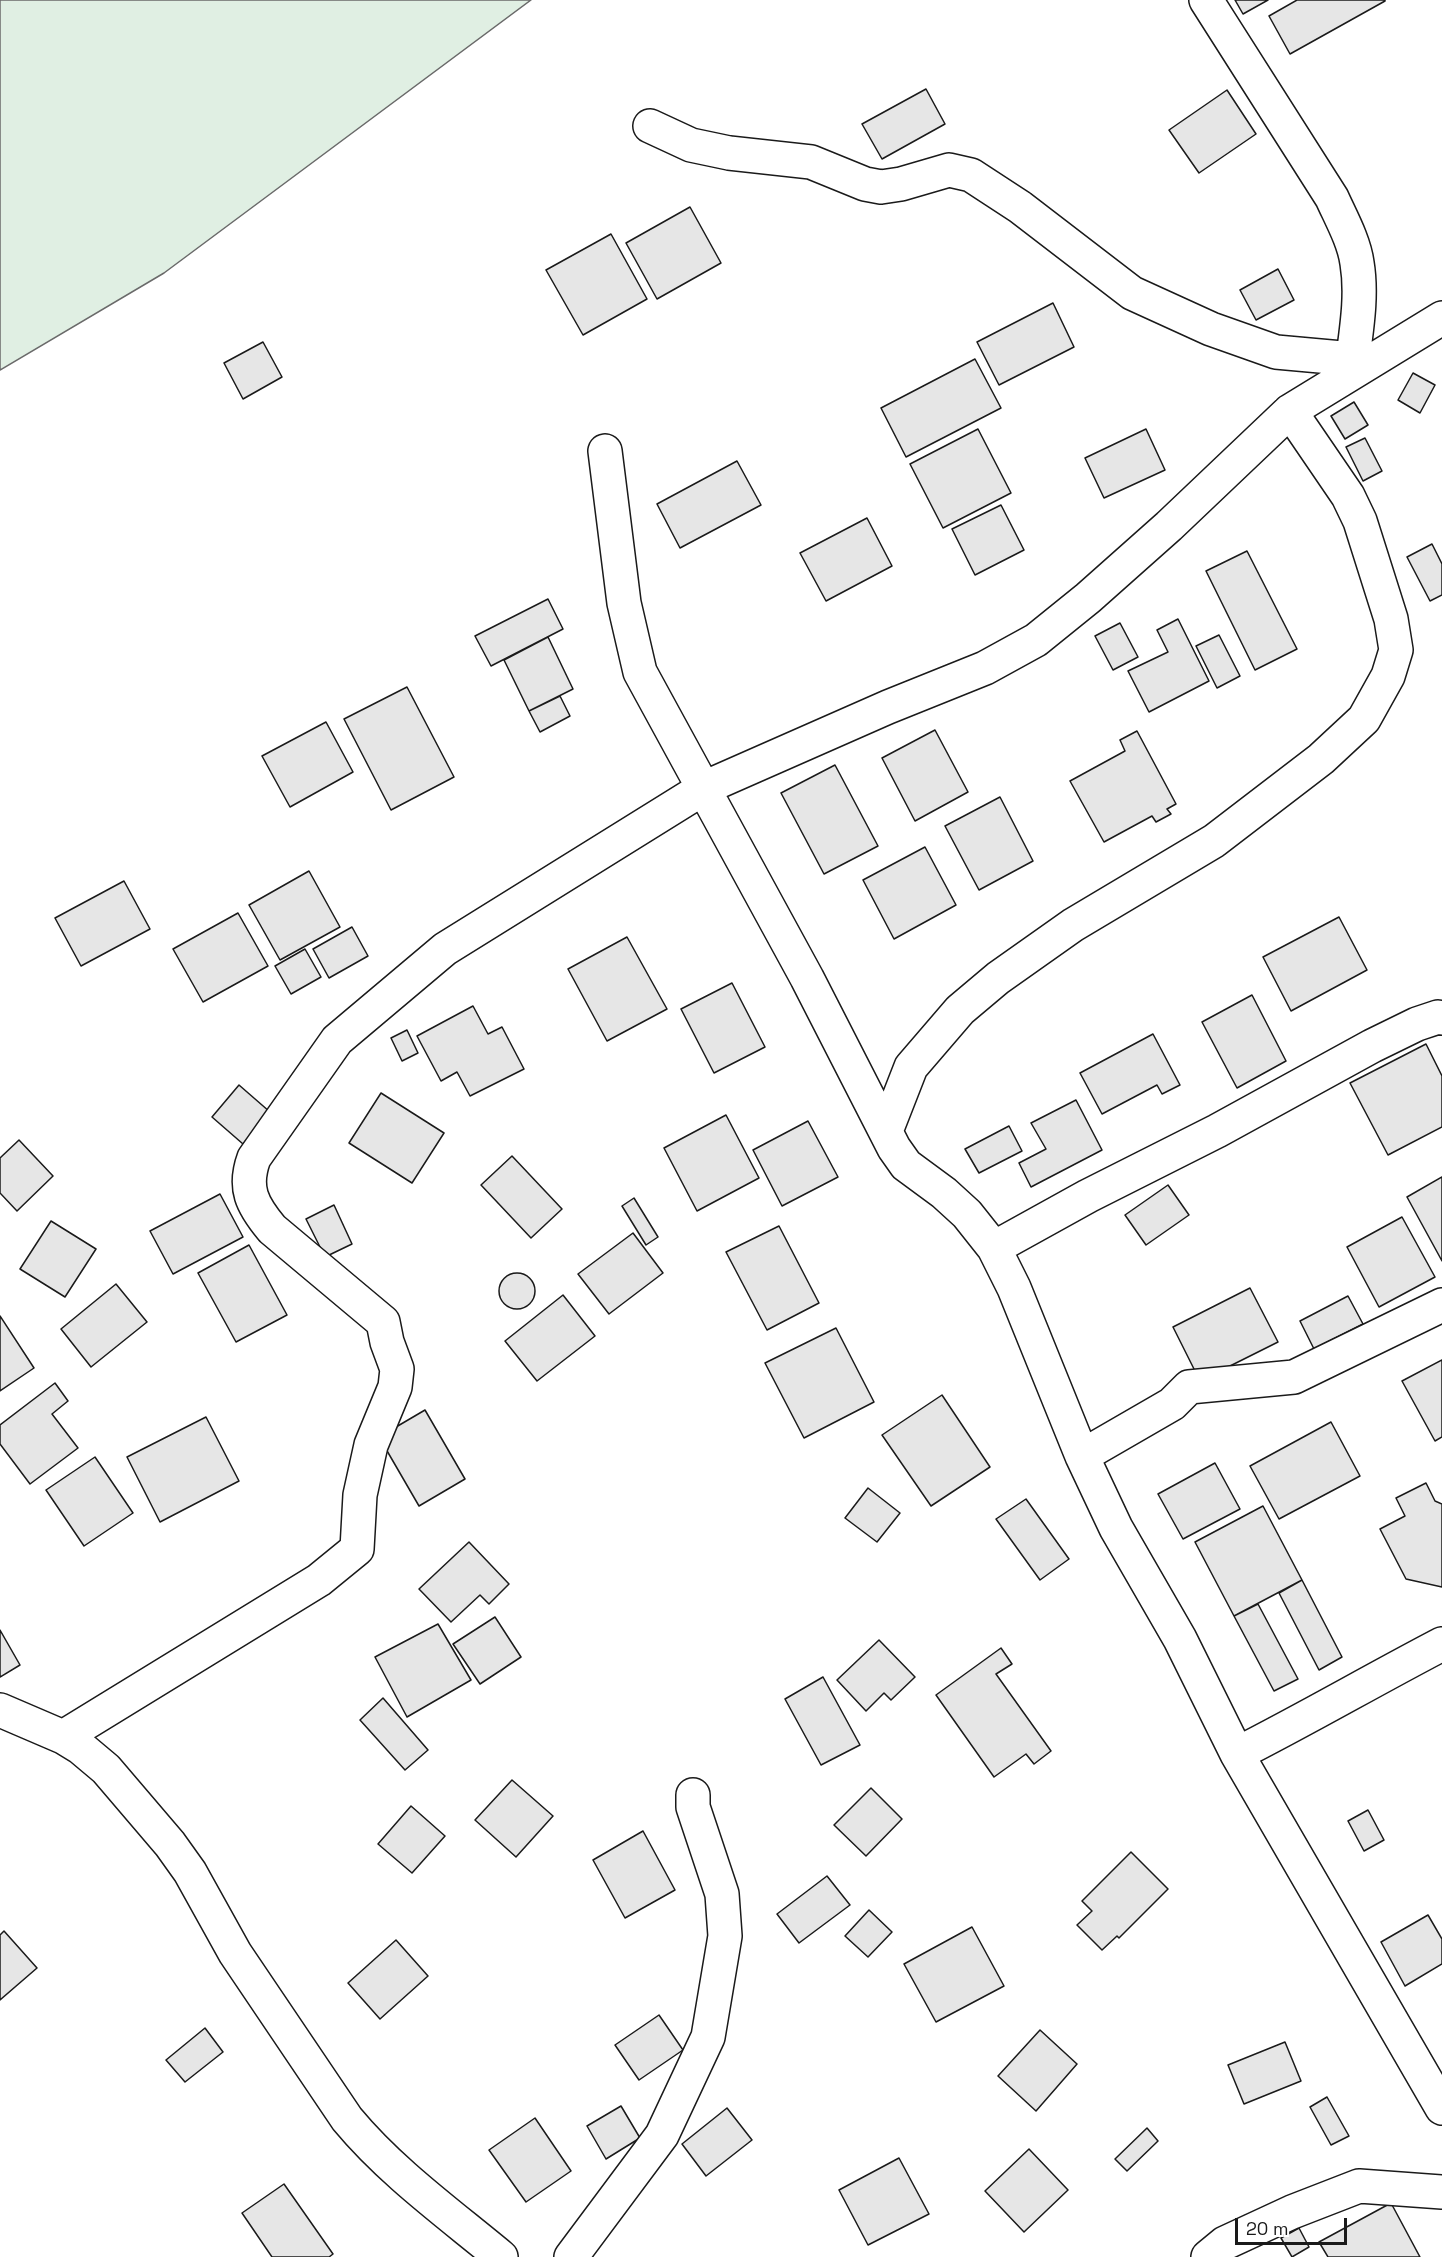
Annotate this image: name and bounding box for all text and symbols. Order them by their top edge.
scale bar [1238,2206,1350,2244]
text: 20 m [1246,2217,1289,2240]

